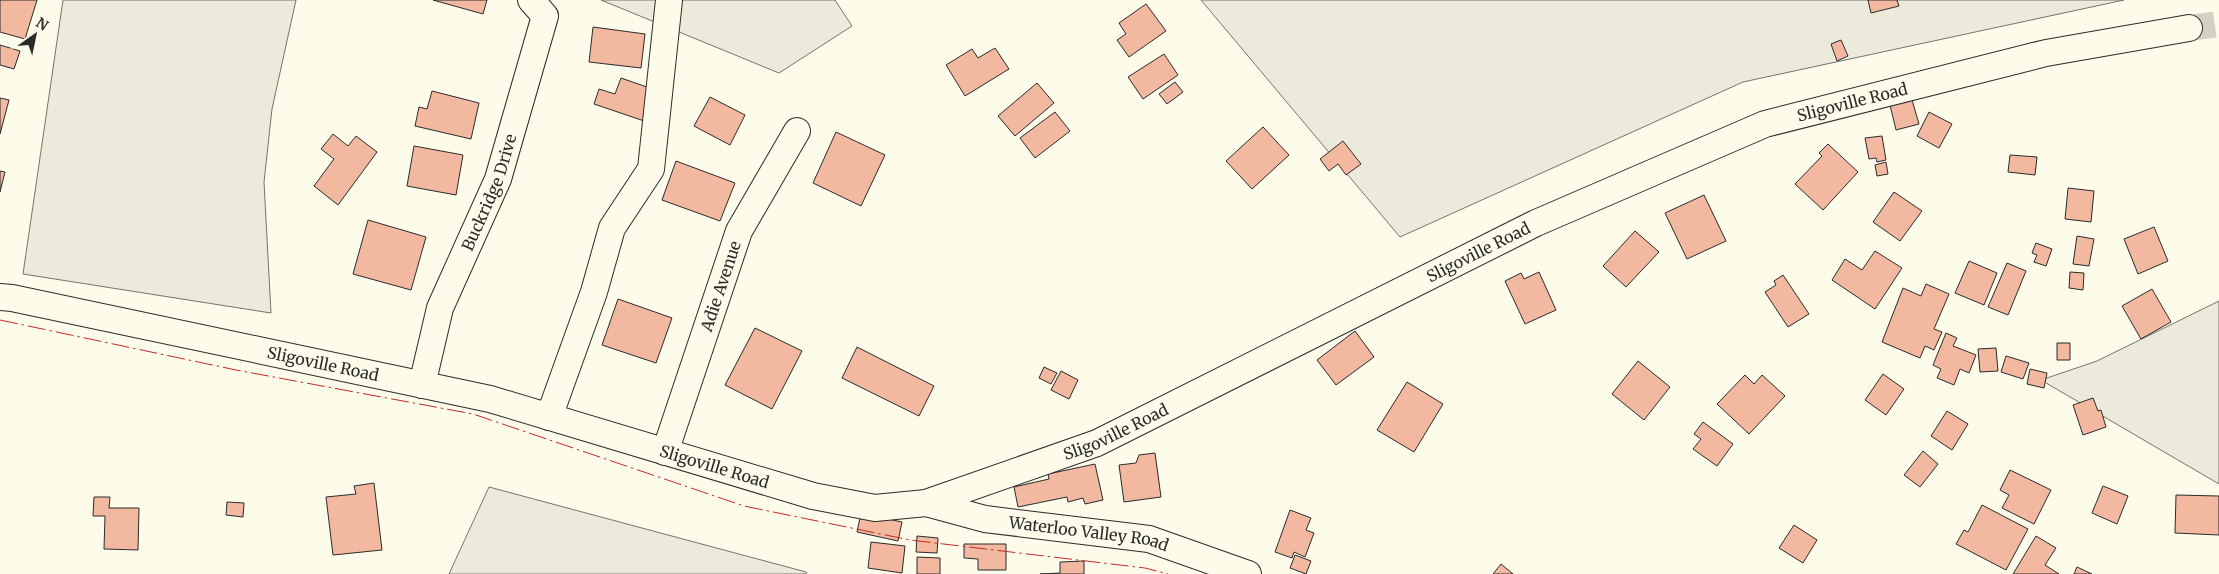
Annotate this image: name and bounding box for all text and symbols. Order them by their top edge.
north arrow [10,10,60,60]
text: N [33,14,52,35]
street label: Sligoville Road [1795,78,1910,126]
street label: Buckridge Drive [457,132,521,254]
street label: Sligoville Road [1423,217,1534,286]
street label: Adie Avenue [696,238,745,335]
street label: Sligoville Road [266,342,381,385]
street label: Sligoville Road [1061,399,1172,464]
street label: Sligoville Road [657,441,772,492]
street label: Waterloo Valley Road [1007,512,1172,555]

